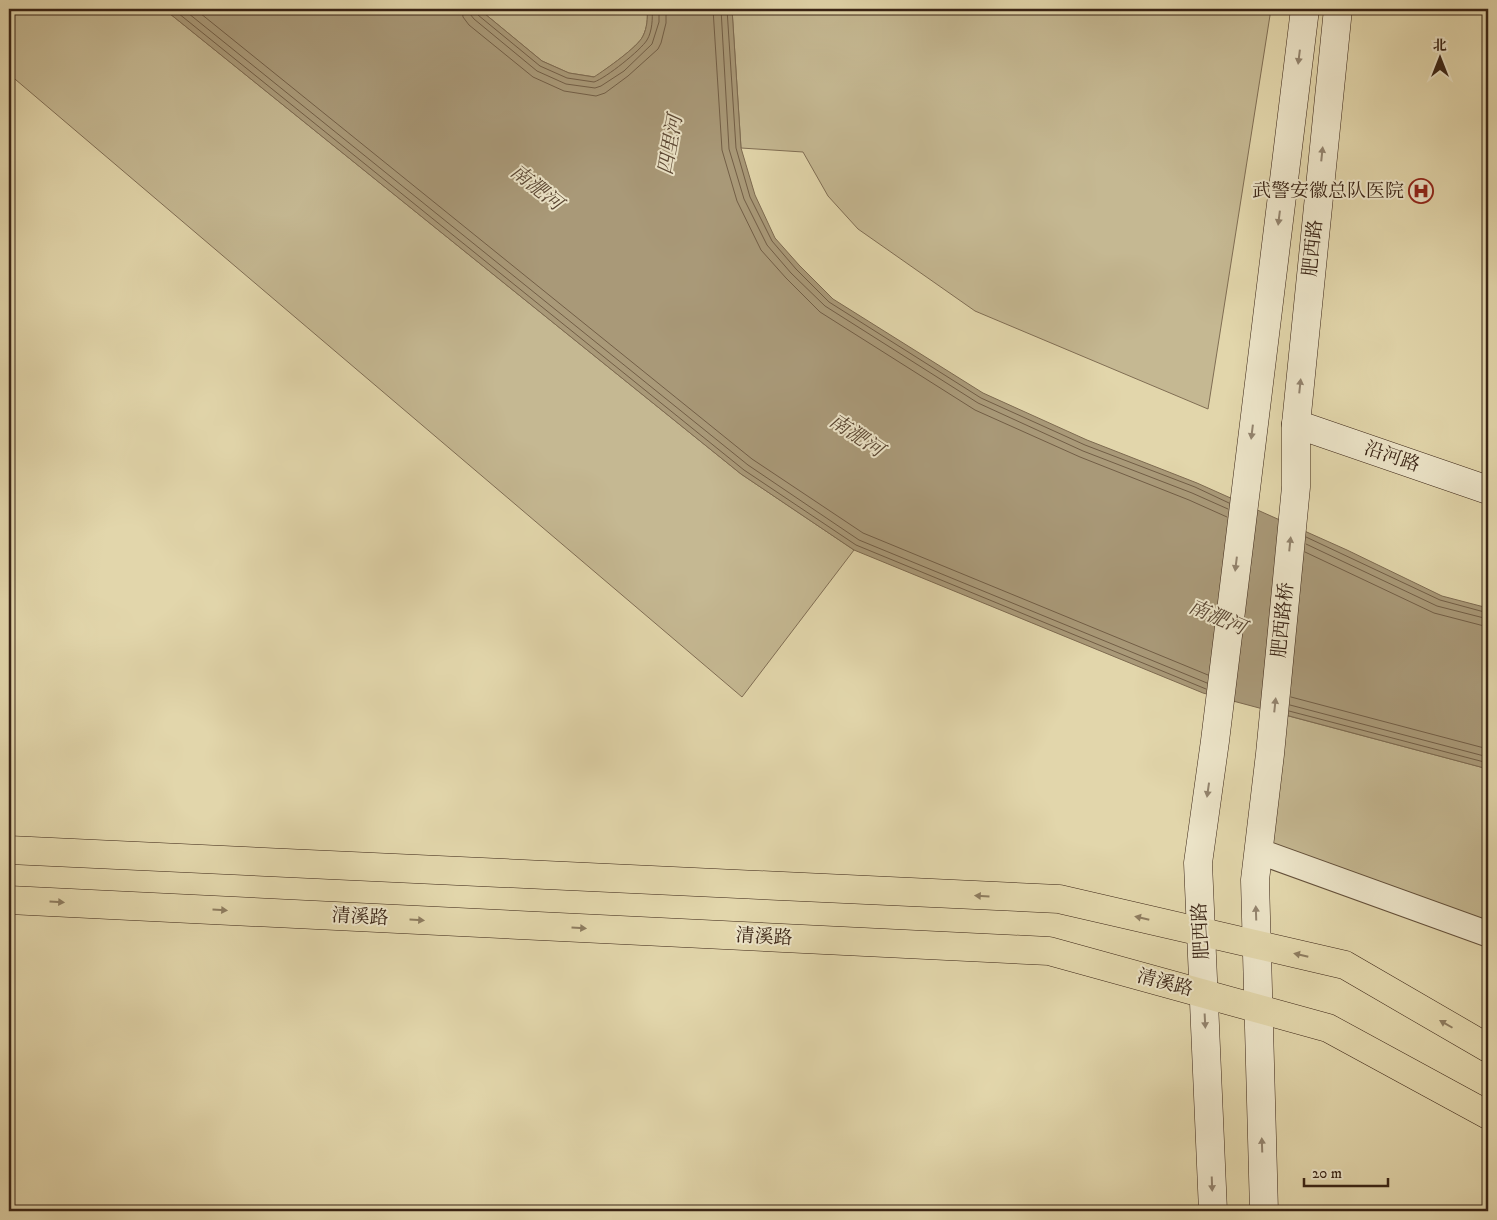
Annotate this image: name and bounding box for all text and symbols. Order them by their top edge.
north arrow [1414,32,1464,82]
text: 北 [1433,37,1447,55]
one-way arrow [1295,49,1303,65]
water label: 四里河 [653,110,689,177]
one-way arrow [1318,146,1326,162]
water label: 南淝河 [505,159,570,218]
hospital icon: 武警安徽总队医院 [1408,178,1434,204]
place label: 武警安徽总队医院 [1252,180,1404,203]
one-way arrow [1275,211,1283,227]
street label: 肥西路 [1299,218,1327,278]
one-way arrow [1296,378,1304,394]
water label: 南淝河 [824,409,890,465]
one-way arrow [1248,424,1256,440]
street label: 沿河路 [1361,437,1423,477]
one-way arrow [1287,535,1295,551]
one-way arrow [1232,556,1240,572]
street label: 肥西路桥 [1268,581,1298,659]
water label: 南淝河 [1185,595,1252,642]
one-way arrow [1271,697,1279,713]
one-way arrow [1204,782,1212,798]
one-way arrow [974,891,990,899]
one-way arrow [50,899,66,907]
street label: 肥西路 [1188,902,1214,960]
street label: 清溪路 [331,904,389,930]
one-way arrow [1252,904,1260,920]
one-way arrow [212,907,228,915]
one-way arrow [1134,914,1150,922]
one-way arrow [409,916,425,924]
street label: 清溪路 [735,924,793,950]
one-way arrow [572,925,588,933]
one-way arrow [1292,950,1308,958]
street label: 清溪路 [1134,965,1196,1001]
one-way arrow [1202,1013,1210,1029]
one-way arrow [1440,1019,1453,1028]
one-way arrow [1258,1137,1266,1153]
scale bar [1304,1155,1388,1187]
text: 20 m [1312,1164,1342,1183]
one-way arrow [1209,1176,1217,1192]

